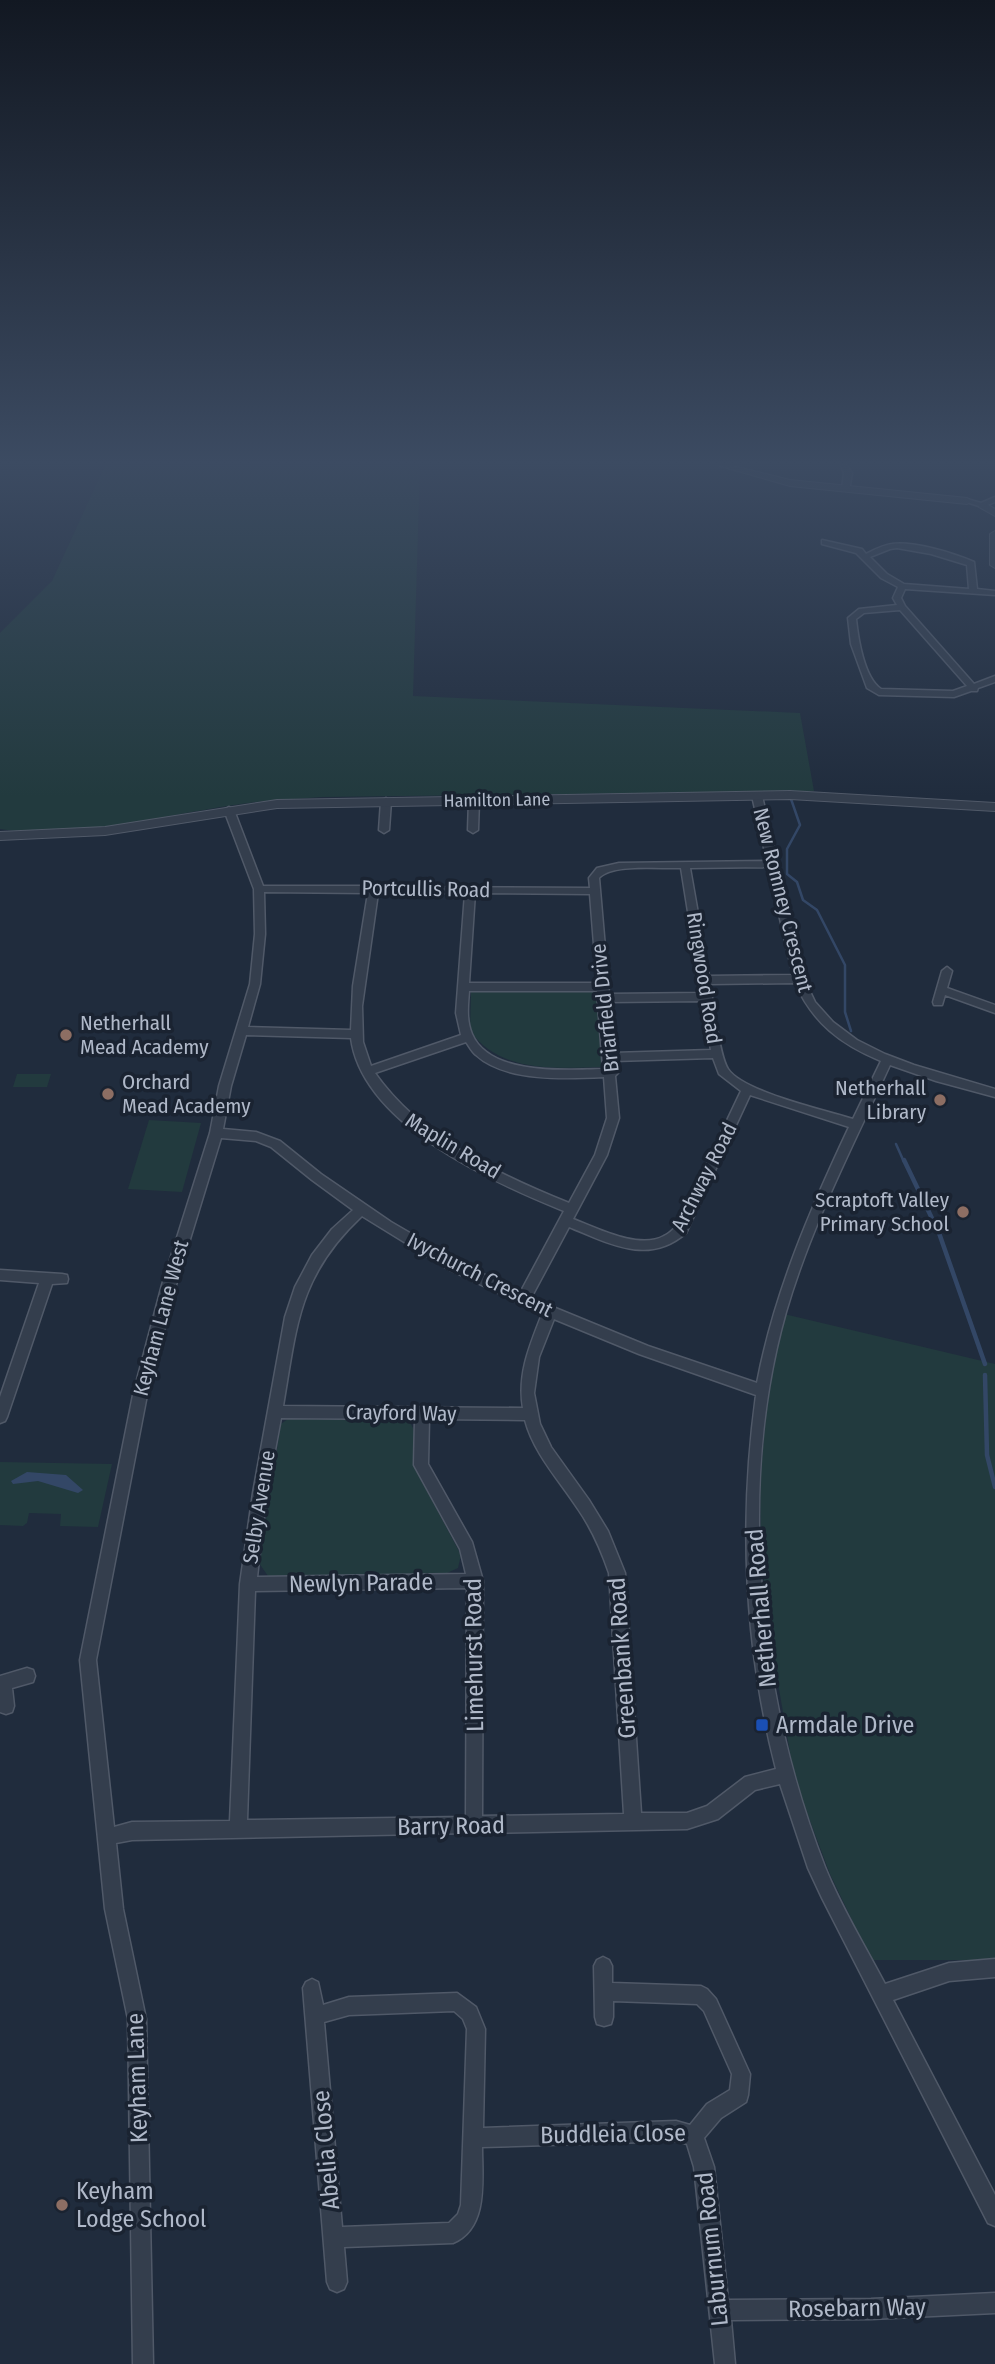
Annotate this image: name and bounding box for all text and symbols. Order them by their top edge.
street label: Hamilton Lane [443,788,551,812]
street label: New Romney Crescent [748,805,819,995]
street label: Portcullis Road [361,875,491,903]
street label: Ringwood Road [681,910,727,1046]
street label: Briarfield Drive [585,942,625,1074]
place label: Netherhall Mead Academy [80,1010,209,1060]
marker: Netherhall Mead Academy [58,1027,74,1043]
place label: Orchard Mead Academy [122,1069,251,1119]
place label: Netherhall Library [835,1075,927,1125]
marker: Orchard Mead Academy [100,1086,116,1102]
marker: Netherhall Library [932,1092,948,1108]
street label: Maplin Road [401,1107,505,1185]
street label: Archway Road [665,1118,743,1236]
place label: Scraptoft Valley Primary School [815,1187,950,1237]
marker: Scraptoft Valley Primary School [955,1204,971,1220]
street label: Ivychurch Crescent [403,1227,557,1323]
street label: Keyham Lane West [128,1237,194,1399]
street label: Crayford Way [345,1399,457,1427]
street label: Selby Avenue [237,1448,281,1566]
street label: Netherhall Road [740,1527,782,1689]
street label: Newlyn Parade [289,1568,433,1598]
street label: Greenbank Road [602,1577,642,1739]
street label: Limehurst Road [459,1578,489,1732]
place label: Armdale Drive [776,1711,914,1739]
marker: Armdale Drive [754,1717,770,1733]
street label: Barry Road [397,1811,505,1841]
street label: Keyham Lane [121,2013,153,2143]
street label: Abelia Close [307,2089,345,2211]
street label: Buddleia Close [540,2119,686,2149]
street label: Laburnum Road [690,2170,734,2328]
place label: Keyham Lodge School [76,2177,206,2233]
marker: Keyham Lodge School [54,2197,70,2213]
street label: Rosebarn Way [788,2293,926,2323]

